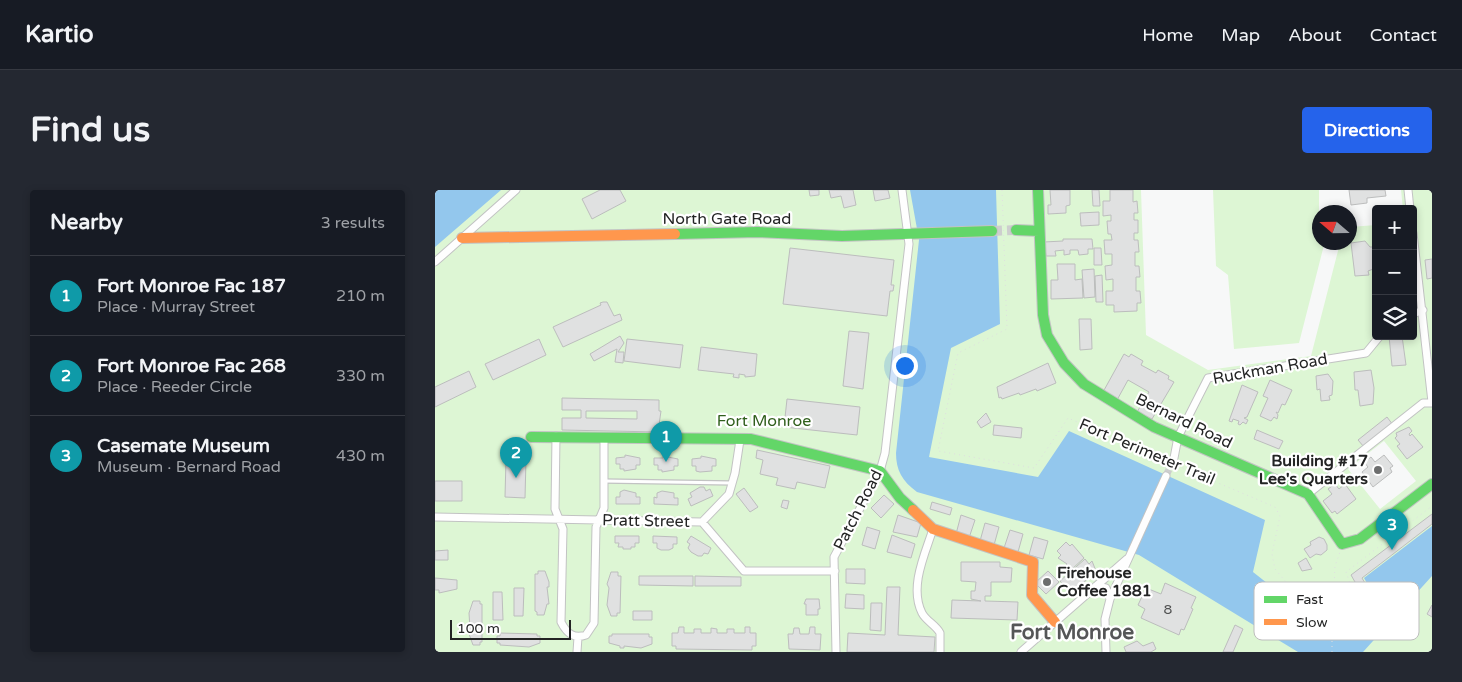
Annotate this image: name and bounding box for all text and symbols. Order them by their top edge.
text: Kartio [25,20,94,49]
text: Home [1142,24,1193,46]
text: Map [1221,24,1260,46]
text: About [1288,24,1342,46]
text: Contact [1370,24,1437,46]
button: Directions [1302,107,1432,153]
text: Find us [30,109,150,151]
north arrow [1312,205,1357,250]
map controls [1372,205,1417,340]
button: + [1372,205,1417,250]
street label: North Gate Road [663,209,791,229]
text: Nearby [50,210,123,235]
text: 3 results [321,213,385,233]
button: − [1372,250,1417,295]
text: Fort Monroe Fac 187 [97,275,286,297]
text: 1 [61,286,71,306]
text: 210 m [336,286,385,306]
button: layers [1372,295,1417,340]
text: Place · Murray Street [97,297,255,317]
street label: Ruckman Road [1211,349,1329,389]
your location [892,353,918,379]
text: Fort Monroe Fac 268 [97,355,286,377]
text: 2 [61,366,71,386]
text: 330 m [336,366,385,386]
text: Place · Reeder Circle [97,377,252,397]
street label: Bernard Road [1132,389,1236,453]
park label: Fort Monroe [717,411,811,431]
street label: Fort Perimeter Trail [1076,414,1218,490]
pin: 1 [650,421,682,462]
text: Casemate Museum [97,435,270,457]
pin: 2 [500,437,532,478]
text: 3 [61,446,71,466]
text: 430 m [336,446,385,466]
place label: Building #17 Lee's Quarters [1259,451,1368,489]
text: Museum · Bernard Road [97,457,281,477]
marker: Building #17 Lee's Quarters [1372,464,1384,476]
street label: Patch Road [829,466,887,554]
pin: 3 [1376,509,1408,550]
street label: Pratt Street [602,510,690,532]
place label: Firehouse Coffee 1881 [1057,563,1152,601]
marker: Firehouse Coffee 1881 [1041,576,1053,588]
legend [1254,582,1419,640]
text: Fast [1296,591,1324,608]
house number: 8 [1164,601,1173,618]
text: Slow [1296,614,1328,631]
scale bar [450,617,571,640]
text: 100 m [457,620,500,637]
district label: Fort Monroe [1010,620,1134,645]

